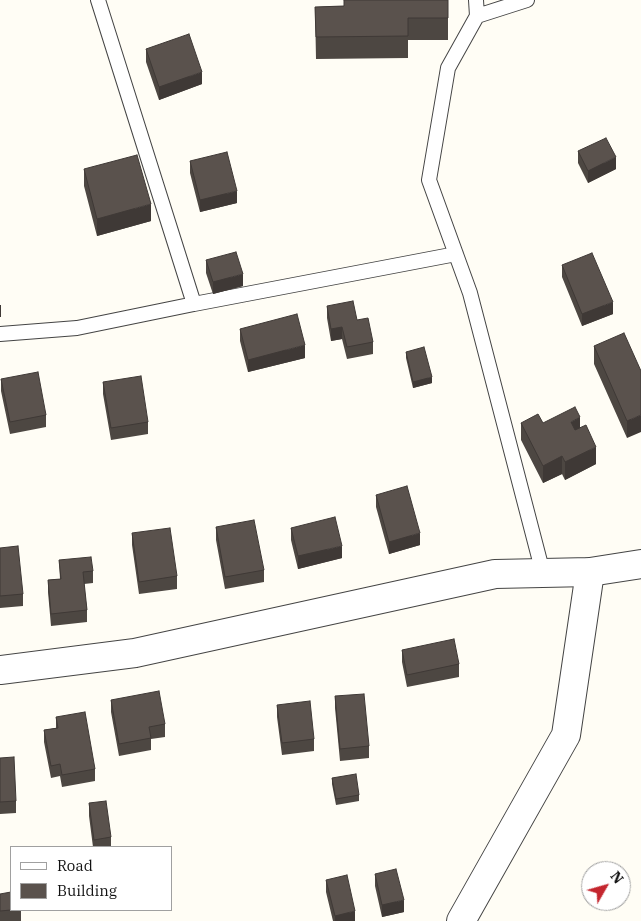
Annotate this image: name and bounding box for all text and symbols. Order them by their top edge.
legend [10,846,172,911]
text: Road [57,856,93,875]
north arrow [581,861,631,911]
text: N [607,867,628,887]
text: Building [57,881,117,900]

